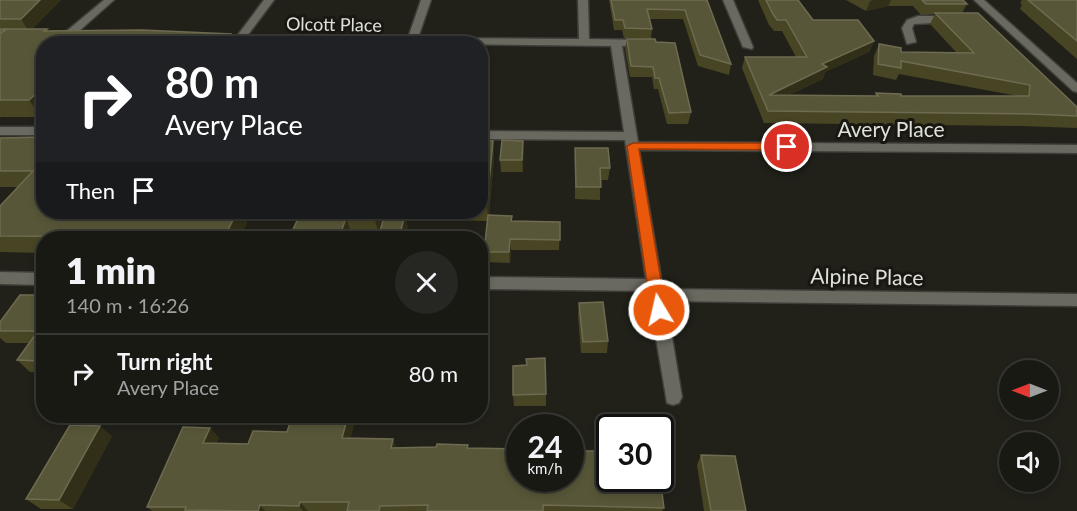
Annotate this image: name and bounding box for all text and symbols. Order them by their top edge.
street label: Olcott Place [286,12,382,36]
text: 80 m [165,57,259,107]
icon: right [66,60,144,138]
text: Avery Place [165,108,303,141]
street label: Avery Place [837,116,945,141]
pin [761,121,812,172]
icon: arrive [770,130,803,163]
icon: arrive [127,174,160,207]
text: Then [66,177,115,204]
text: 1 min [66,248,156,292]
button: close [395,251,458,314]
street label: Alpine Place [810,263,924,289]
position arrow [627,278,691,342]
text: 140 m · 16:26 [66,293,189,317]
text: Turn right [117,348,212,375]
icon: right [66,357,99,390]
text: 80 m [409,360,458,387]
north arrow [999,360,1059,420]
map controls [999,360,1059,492]
text: Avery Place [117,375,219,399]
speed limit sign: 30 [596,414,674,492]
text: 24 [528,428,562,464]
button: sound [999,432,1059,492]
text: km/h [527,459,563,477]

